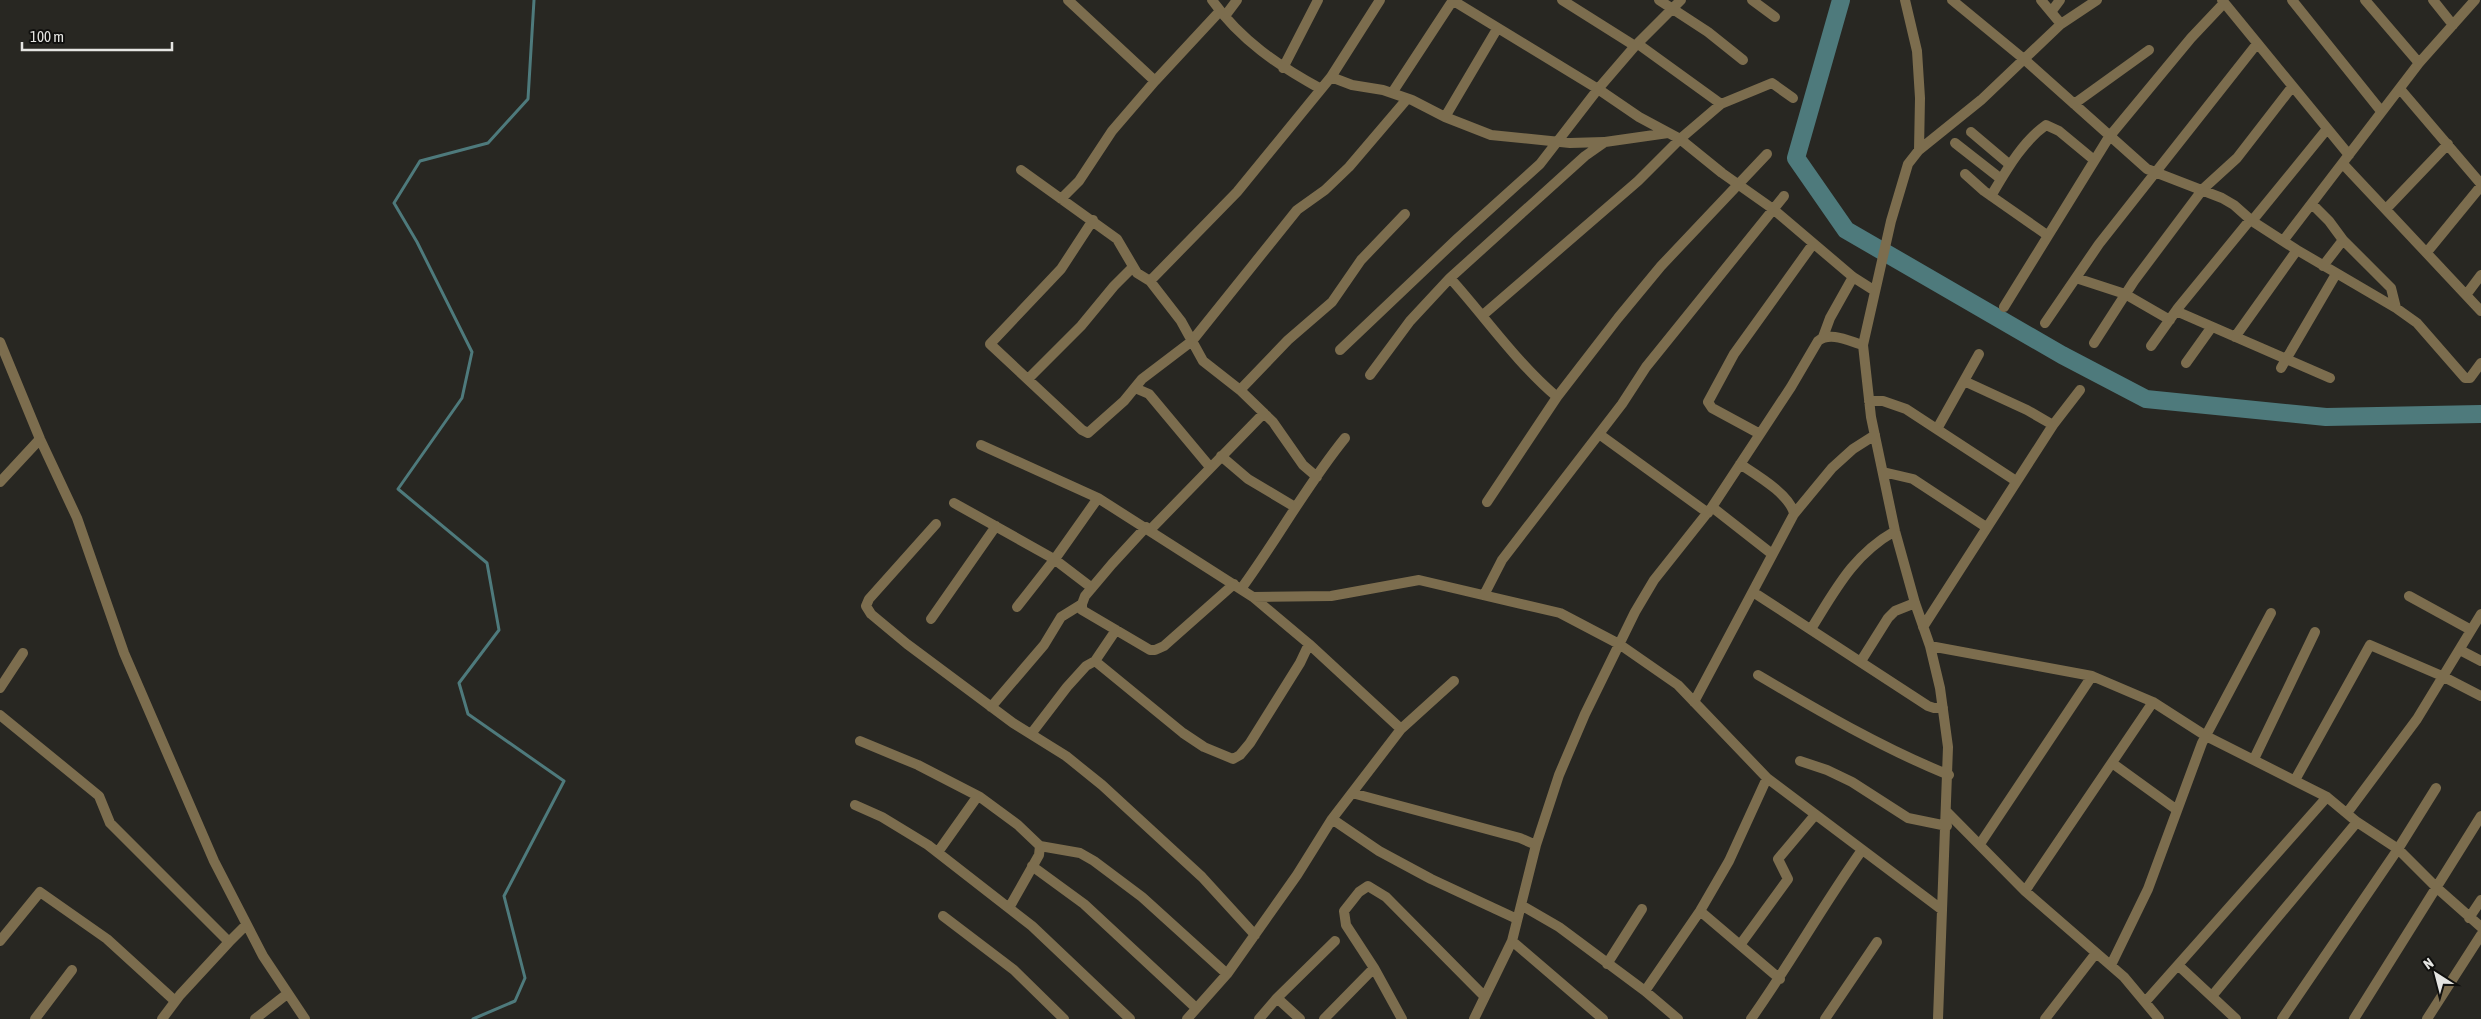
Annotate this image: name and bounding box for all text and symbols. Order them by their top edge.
scale bar [22,20,172,52]
text: 100 m [30,28,64,45]
north arrow [2411,949,2461,999]
text: N [2420,955,2436,972]

